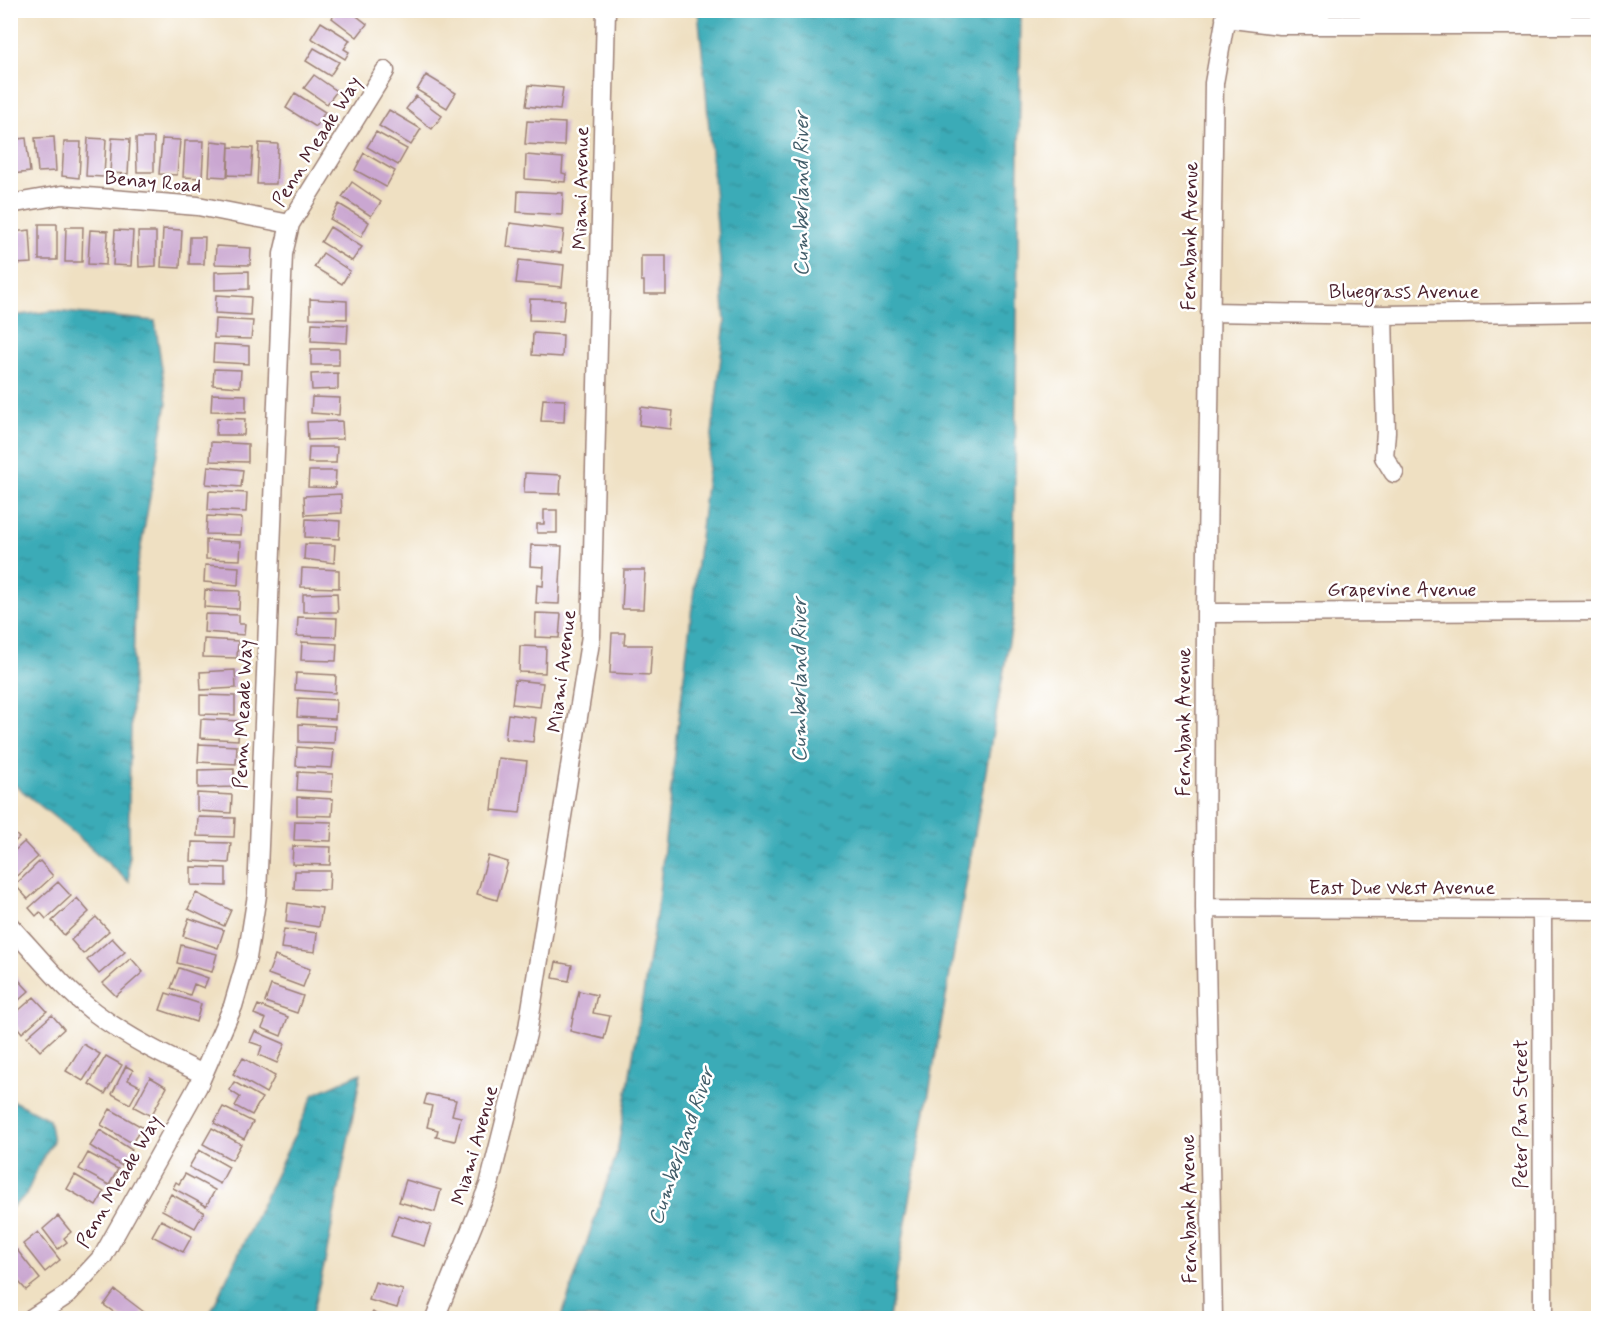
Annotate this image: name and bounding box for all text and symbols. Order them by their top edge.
street label: Penn Meade Way [266,71,368,212]
water label: Cumberland River [788,109,816,277]
street label: Miami Avenue [567,126,596,250]
street label: Fernbank Avenue [1176,161,1205,311]
street label: Benay Road [103,165,203,200]
street label: Bluegrass Avenue [1329,279,1479,307]
street label: Grapevine Avenue [1327,577,1477,604]
water label: Cumberland River [786,595,814,763]
street label: Miami Avenue [542,608,583,734]
street label: Penn Meade Way [227,639,260,789]
street label: Fernbank Avenue [1171,647,1198,797]
street label: East Due West Avenue [1309,875,1495,902]
street label: Peter Pan Street [1508,1039,1535,1189]
water label: Cumberland River [642,1062,723,1229]
street label: Miami Avenue [445,1082,505,1209]
street label: Penn Meade Way [70,1110,168,1253]
street label: Fernbank Avenue [1175,1134,1204,1284]

